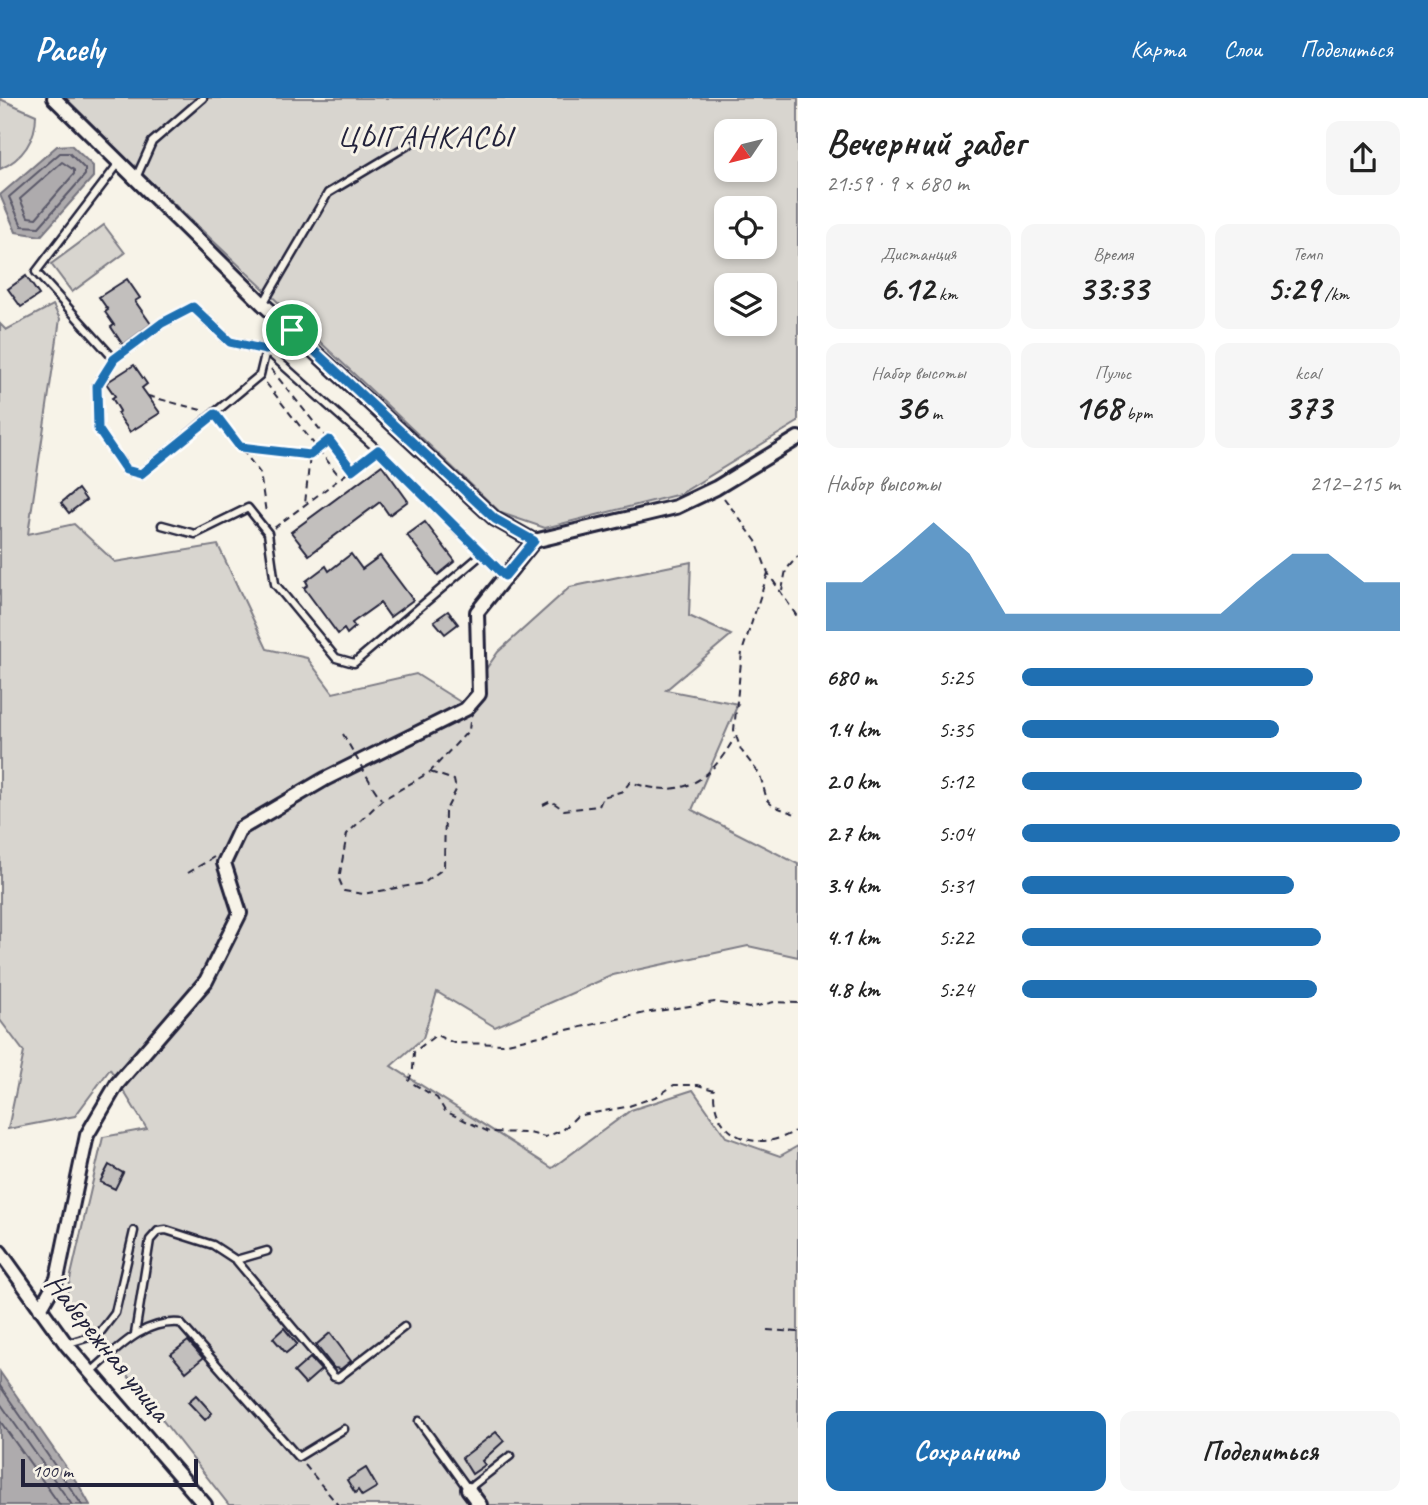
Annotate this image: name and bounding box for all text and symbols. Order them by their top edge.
text: Pacely [35,28,104,70]
text: Карта [1131,34,1185,64]
text: Слои [1223,34,1262,64]
text: Поделиться [1300,34,1393,64]
district label: ЦЫГАНКАСЫ [337,116,517,157]
north arrow [714,119,777,182]
map controls [714,119,777,336]
text: Вечерний забег [826,119,1025,166]
button: share [1326,121,1400,195]
text: 21:59 · 9 × 680 m [826,169,969,198]
button: locate [714,196,777,259]
text: Дистанция [880,242,956,266]
text: Время [1093,242,1133,266]
text: Темп [1292,242,1323,266]
text: 6.12 [879,266,934,311]
text: 33:33 [1078,266,1148,311]
text: 5:29 [1266,266,1320,311]
button: layers [714,273,777,336]
text: km [934,282,957,306]
text: /km [1320,282,1349,306]
pin [262,300,322,360]
icon: arrive [273,311,311,349]
text: Набор высоты [871,361,965,385]
text: Пульс [1095,361,1131,385]
text: kcal [1295,361,1320,385]
text: 36 [895,385,927,430]
text: 168 [1074,385,1122,430]
text: 373 [1284,385,1331,430]
text: m [927,401,942,425]
text: bpm [1122,401,1152,425]
text: Набор высоты [826,469,940,498]
text: 212–215 m [1309,469,1400,498]
text: 680 m [826,663,876,692]
text: 5:25 [938,663,974,692]
text: 1.4 km [826,715,880,744]
text: 5:35 [938,715,974,744]
text: 2.0 km [826,767,880,796]
text: 5:12 [938,767,974,796]
text: 2.7 km [826,819,879,848]
text: 5:04 [938,819,974,848]
text: 3.4 km [826,871,880,900]
text: 5:31 [938,871,974,900]
text: 4.1 km [826,923,880,952]
text: 5:22 [938,923,974,952]
text: 4.8 km [826,975,880,1004]
text: 5:24 [938,975,974,1004]
street label: Набережная улица [37,1265,181,1430]
button: Сохранить [826,1411,1106,1491]
button: Поделиться [1120,1411,1400,1491]
scale bar [21,1456,198,1488]
text: 100 m [32,1459,73,1483]

